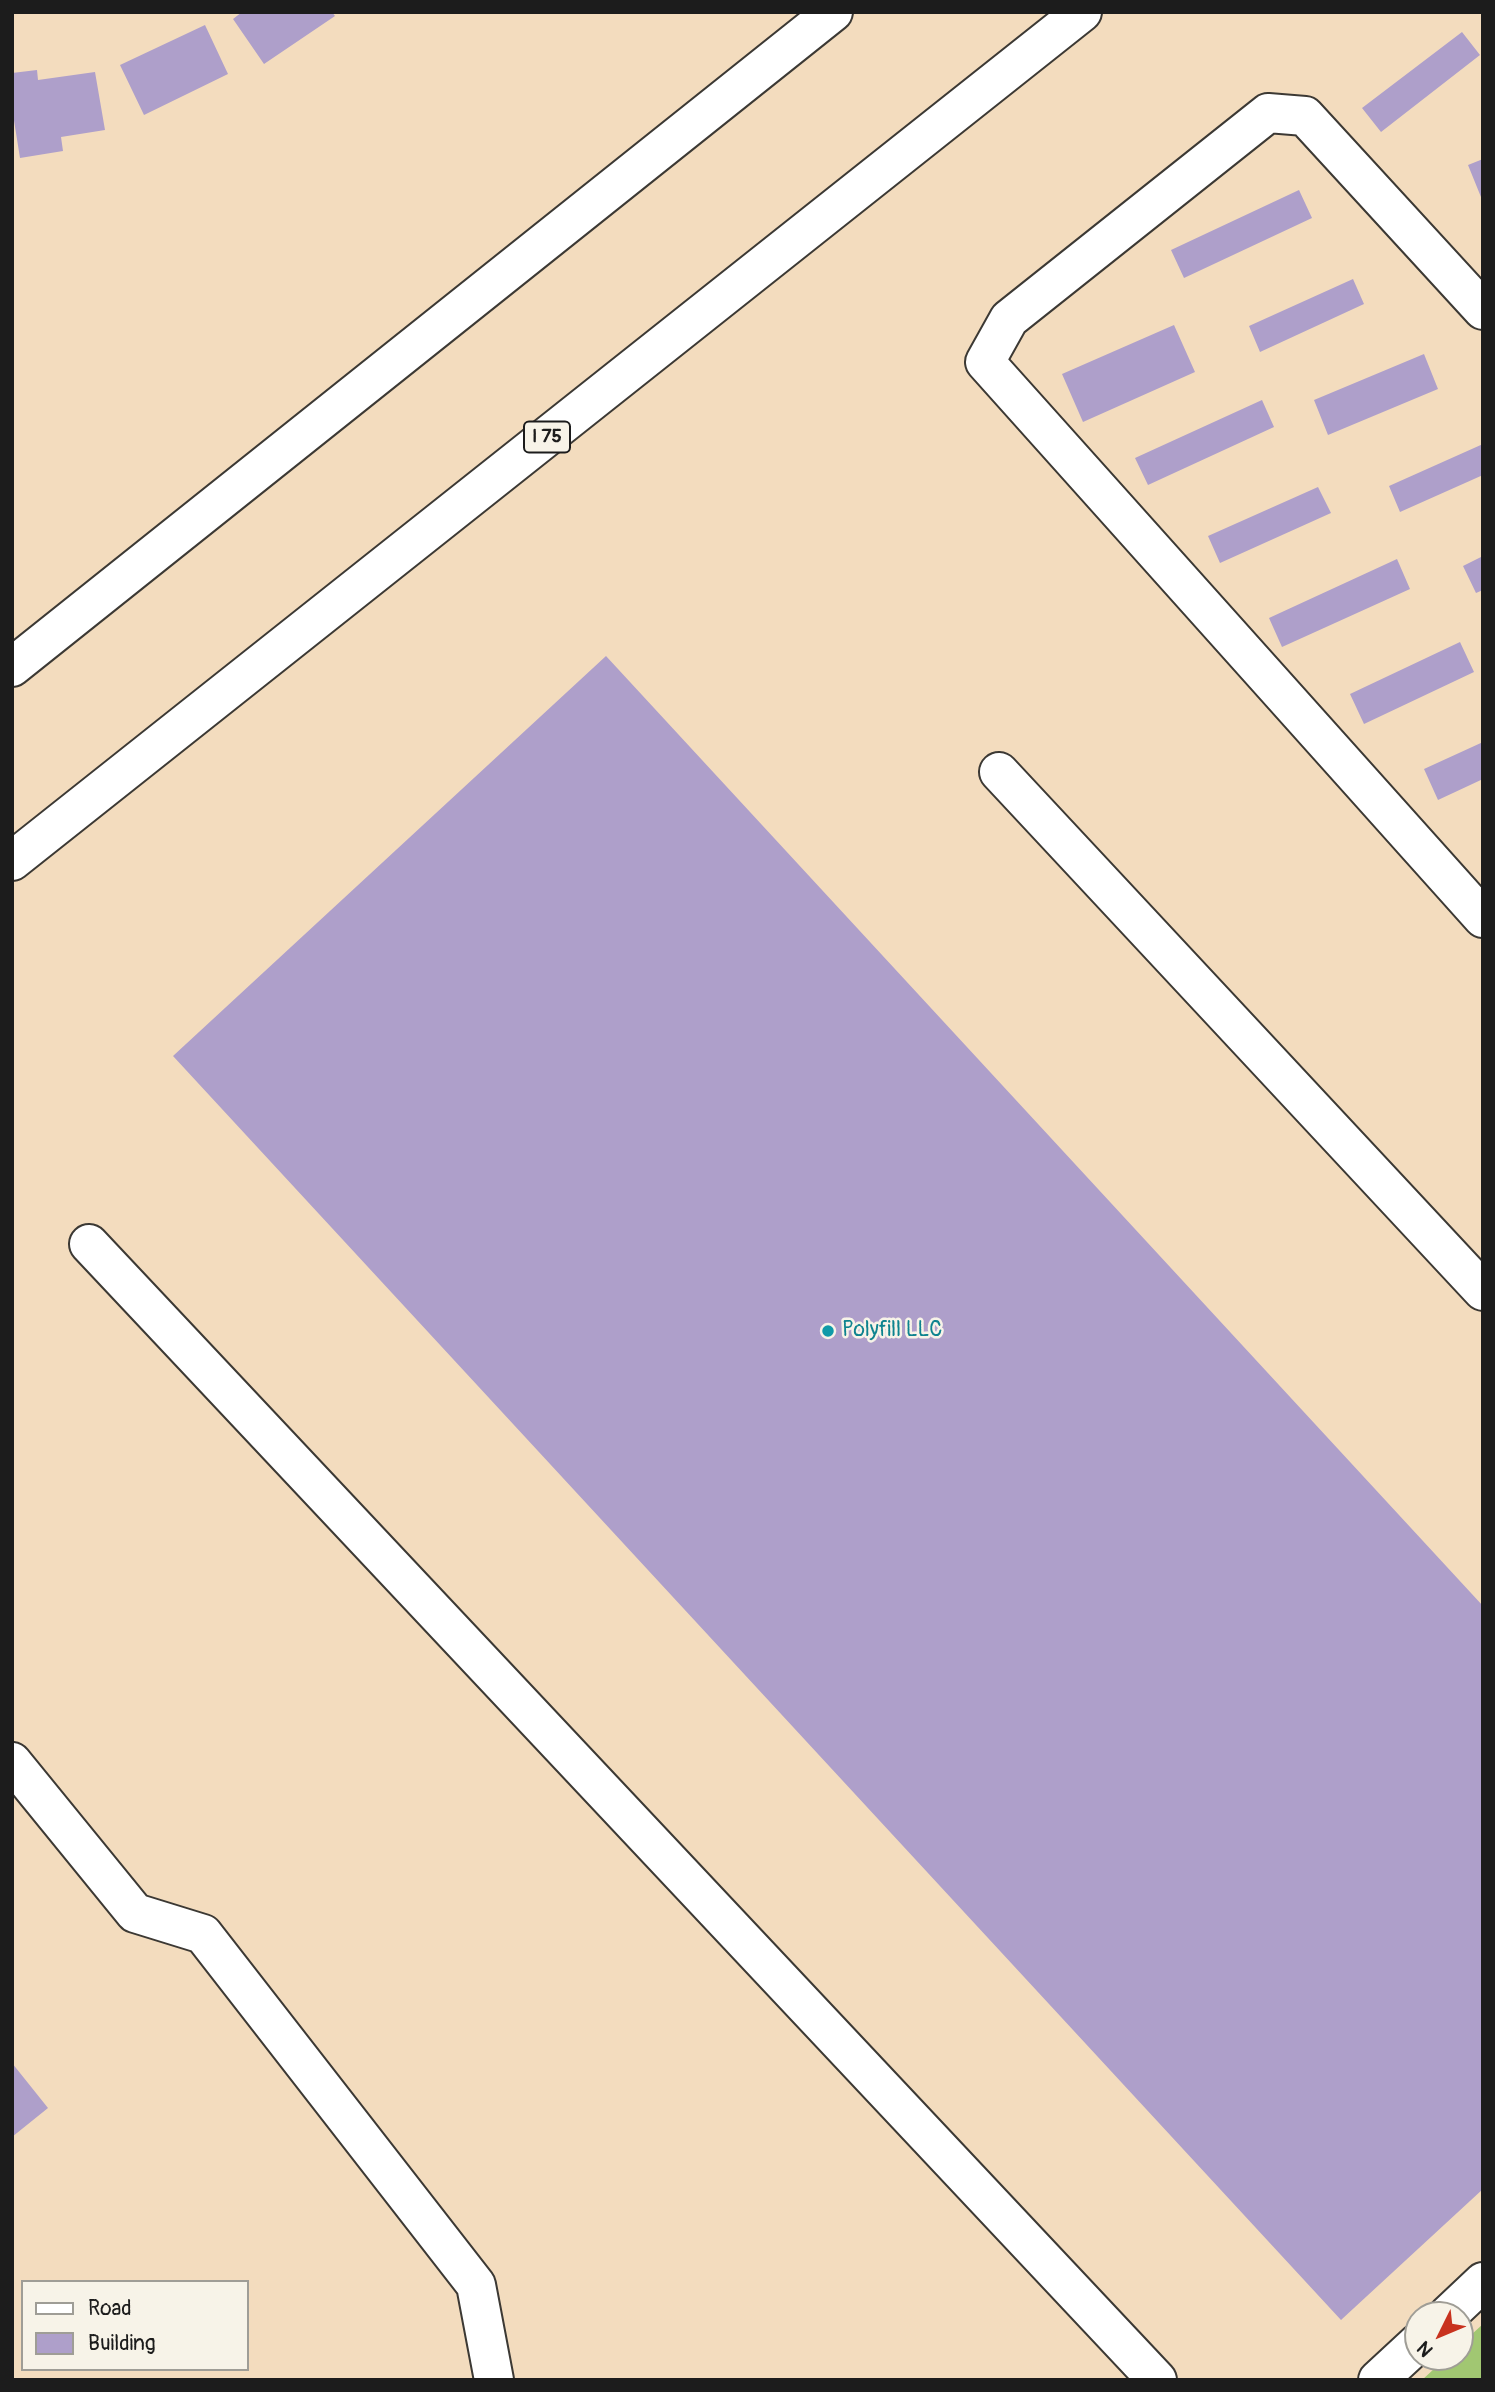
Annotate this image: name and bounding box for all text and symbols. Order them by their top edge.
road number: I 75 [524,422,570,452]
place label: Polyfill LLC [842,1318,942,1344]
marker: Polyfill LLC [820,1323,836,1339]
legend [21,2280,248,2371]
text: Road [88,2295,132,2322]
north arrow [1404,2301,1474,2371]
text: Building [88,2330,155,2357]
text: N [1412,2336,1438,2362]

